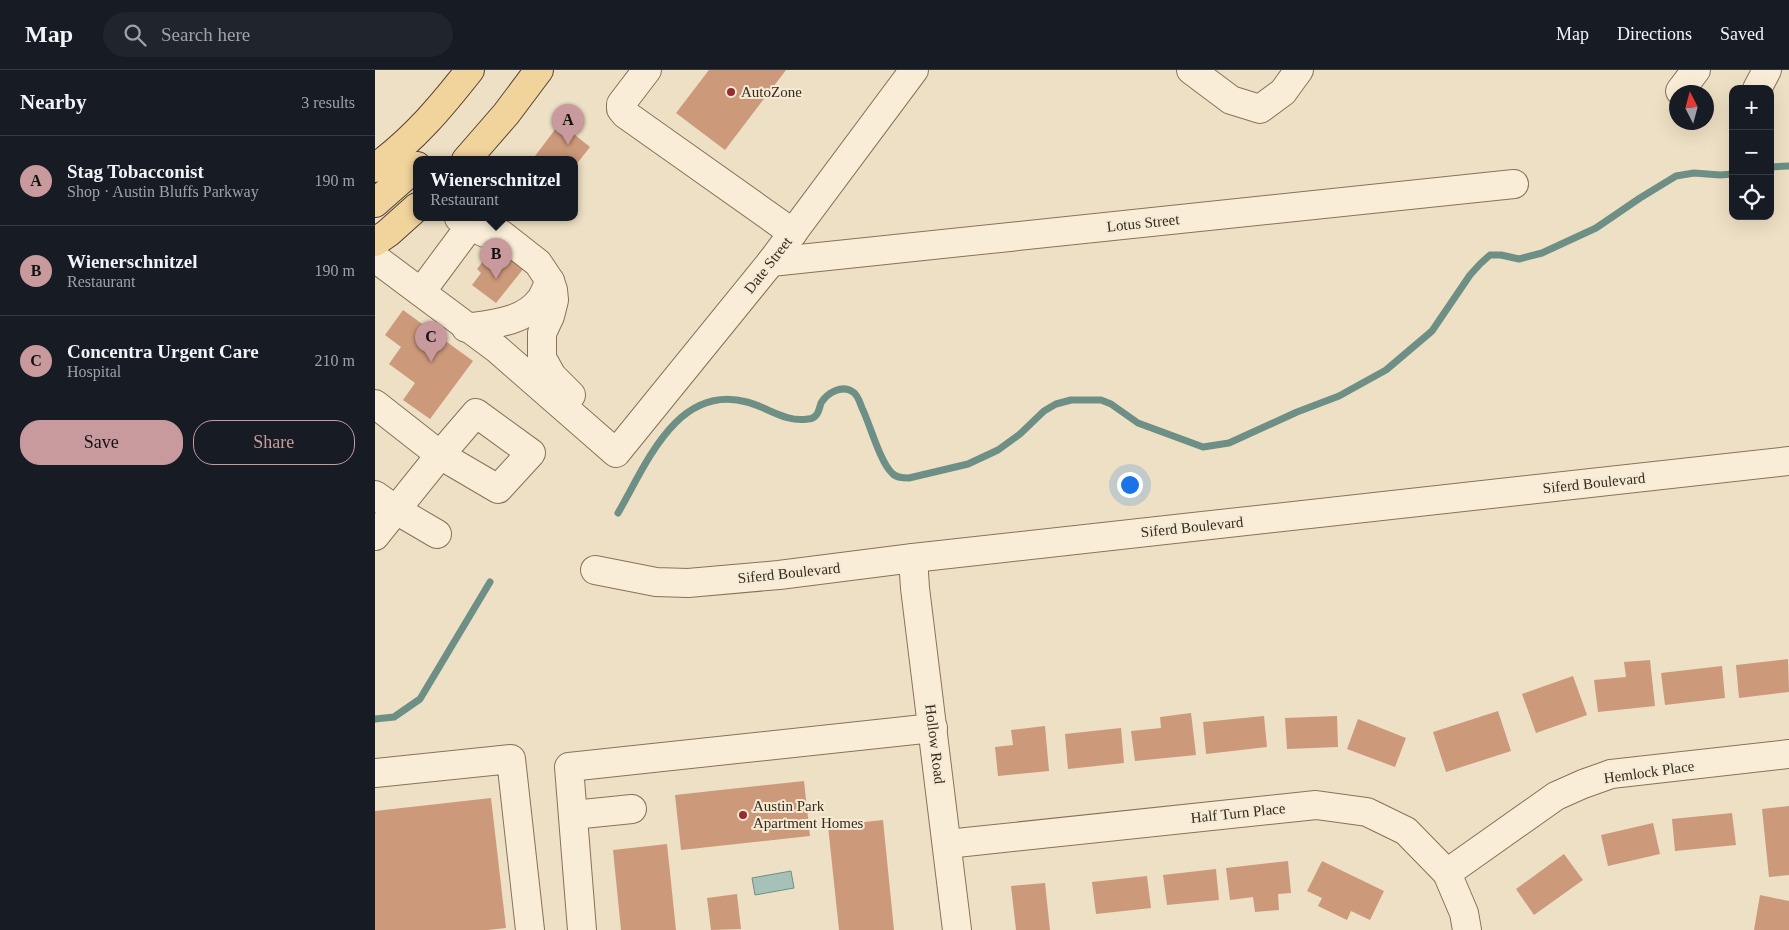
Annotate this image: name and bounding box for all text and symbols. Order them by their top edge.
search box [103,12,453,57]
text: Map [25,21,73,47]
icon: search [121,21,149,49]
text: Search here [161,24,250,45]
text: Map [1556,24,1589,44]
text: Directions [1617,24,1692,44]
text: Saved [1720,24,1764,44]
place label: AutoZone [741,84,802,100]
north arrow [1669,85,1714,130]
map controls [1729,85,1774,220]
button: + [1729,85,1774,130]
marker: AutoZone [725,86,737,98]
text: Nearby [20,90,87,114]
text: 3 results [301,94,355,111]
pin: A [552,104,584,145]
button: − [1729,130,1774,175]
popup [413,156,578,221]
text: Stag Tobacconist [67,161,204,182]
text: Wienerschnitzel [430,169,561,190]
text: A [30,172,42,189]
text: 190 m [315,172,355,189]
button: locate [1729,175,1774,220]
text: Shop · Austin Bluffs Parkway [67,183,259,200]
text: Restaurant [430,191,499,208]
street label: Lotus Street [1106,211,1181,235]
street label: Date Street [741,233,795,296]
pin: B [480,238,512,279]
text: Wienerschnitzel [67,251,198,272]
text: B [31,262,41,279]
text: 190 m [315,262,355,279]
text: Restaurant [67,273,135,290]
pin: C [415,321,447,362]
text: Concentra Urgent Care [67,341,259,362]
text: C [30,352,42,369]
text: 210 m [315,352,355,369]
text: Hospital [67,363,121,380]
button: Save [20,420,183,465]
button: Share [193,420,355,465]
street label: Siferd Boulevard [1542,470,1646,496]
your location [1117,472,1143,498]
street label: Siferd Boulevard [1140,514,1244,540]
street label: Siferd Boulevard [737,560,841,586]
street label: Hollow Road [922,703,948,785]
street label: Hemlock Place [1603,758,1696,786]
place label: Austin Park Apartment Homes [753,798,864,831]
street label: Half Turn Place [1190,800,1286,826]
marker: Austin Park Apartment Homes [737,809,749,821]

